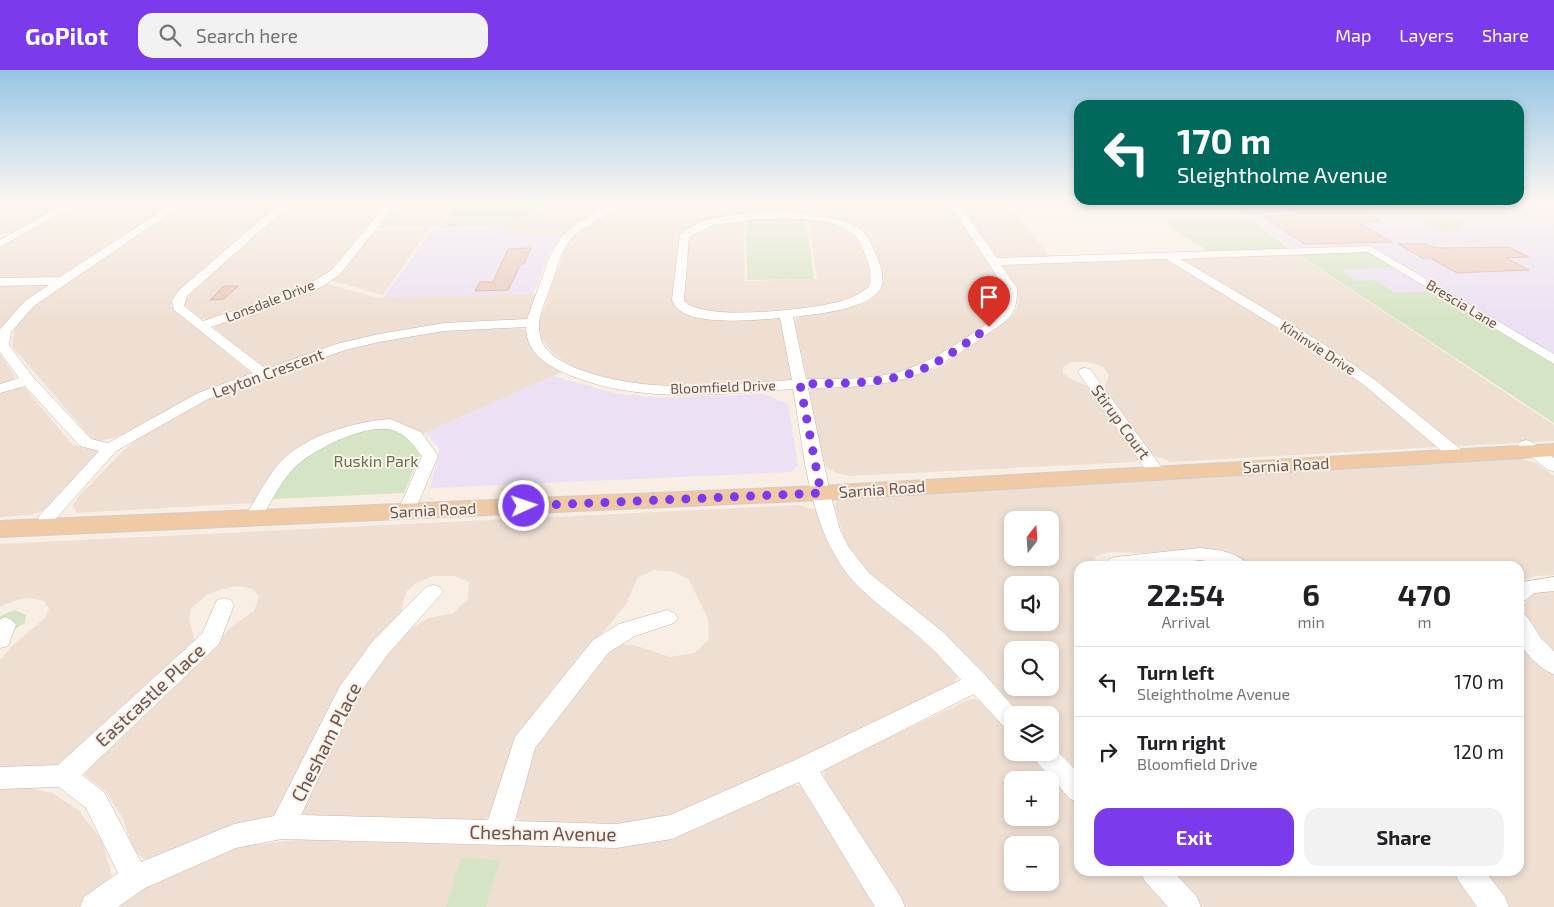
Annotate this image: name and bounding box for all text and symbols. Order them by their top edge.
search box [138,13,488,58]
text: GoPilot [25,21,108,50]
icon: search [156,21,184,49]
text: Search here [196,24,298,47]
text: Map [1335,24,1371,46]
text: Layers [1399,24,1454,46]
text: Share [1482,24,1529,46]
text: 170 m [1177,119,1271,161]
icon: left [1094,120,1159,185]
text: Sleightholme Avenue [1177,161,1388,187]
street label: Lonsdale Drive [223,276,317,325]
pin [968,276,1010,327]
street label: Brescia Lane [1423,276,1501,332]
icon: arrive [975,283,1003,311]
street label: Kininvie Drive [1277,317,1359,378]
street label: Leyton Crescent [210,344,326,401]
street label: Bloomfield Drive [670,376,776,397]
street label: Stirup Court [1088,381,1155,463]
park label: Ruskin Park [334,451,418,470]
street label: Sarnia Road [1242,453,1330,476]
street label: Sarnia Road [838,476,926,501]
position arrow [497,479,549,531]
street label: Sarnia Road [389,498,477,521]
north arrow [1004,511,1059,566]
map controls [1004,511,1059,891]
button: sound [1004,576,1059,631]
text: 22:54 [1147,576,1225,612]
text: 6 [1302,576,1320,612]
text: 470 [1397,576,1451,612]
text: Arrival [1161,612,1210,631]
text: min [1298,612,1325,631]
text: m [1417,612,1431,631]
street label: Eastcastle Place [90,638,209,751]
button: search [1004,641,1059,696]
text: Turn left [1137,661,1214,684]
icon: left [1094,668,1122,696]
text: 170 m [1454,670,1504,693]
street label: Chesham Place [286,678,365,805]
text: Sleightholme Avenue [1137,684,1290,703]
button: layers [1004,706,1059,761]
text: Turn right [1137,731,1225,754]
icon: right [1094,738,1122,766]
text: 120 m [1453,740,1504,763]
text: Bloomfield Drive [1137,754,1258,773]
button: + [1004,771,1059,826]
button: Exit [1094,808,1294,866]
button: Share [1304,808,1504,866]
street label: Chesham Avenue [469,820,617,845]
button: − [1004,836,1059,891]

